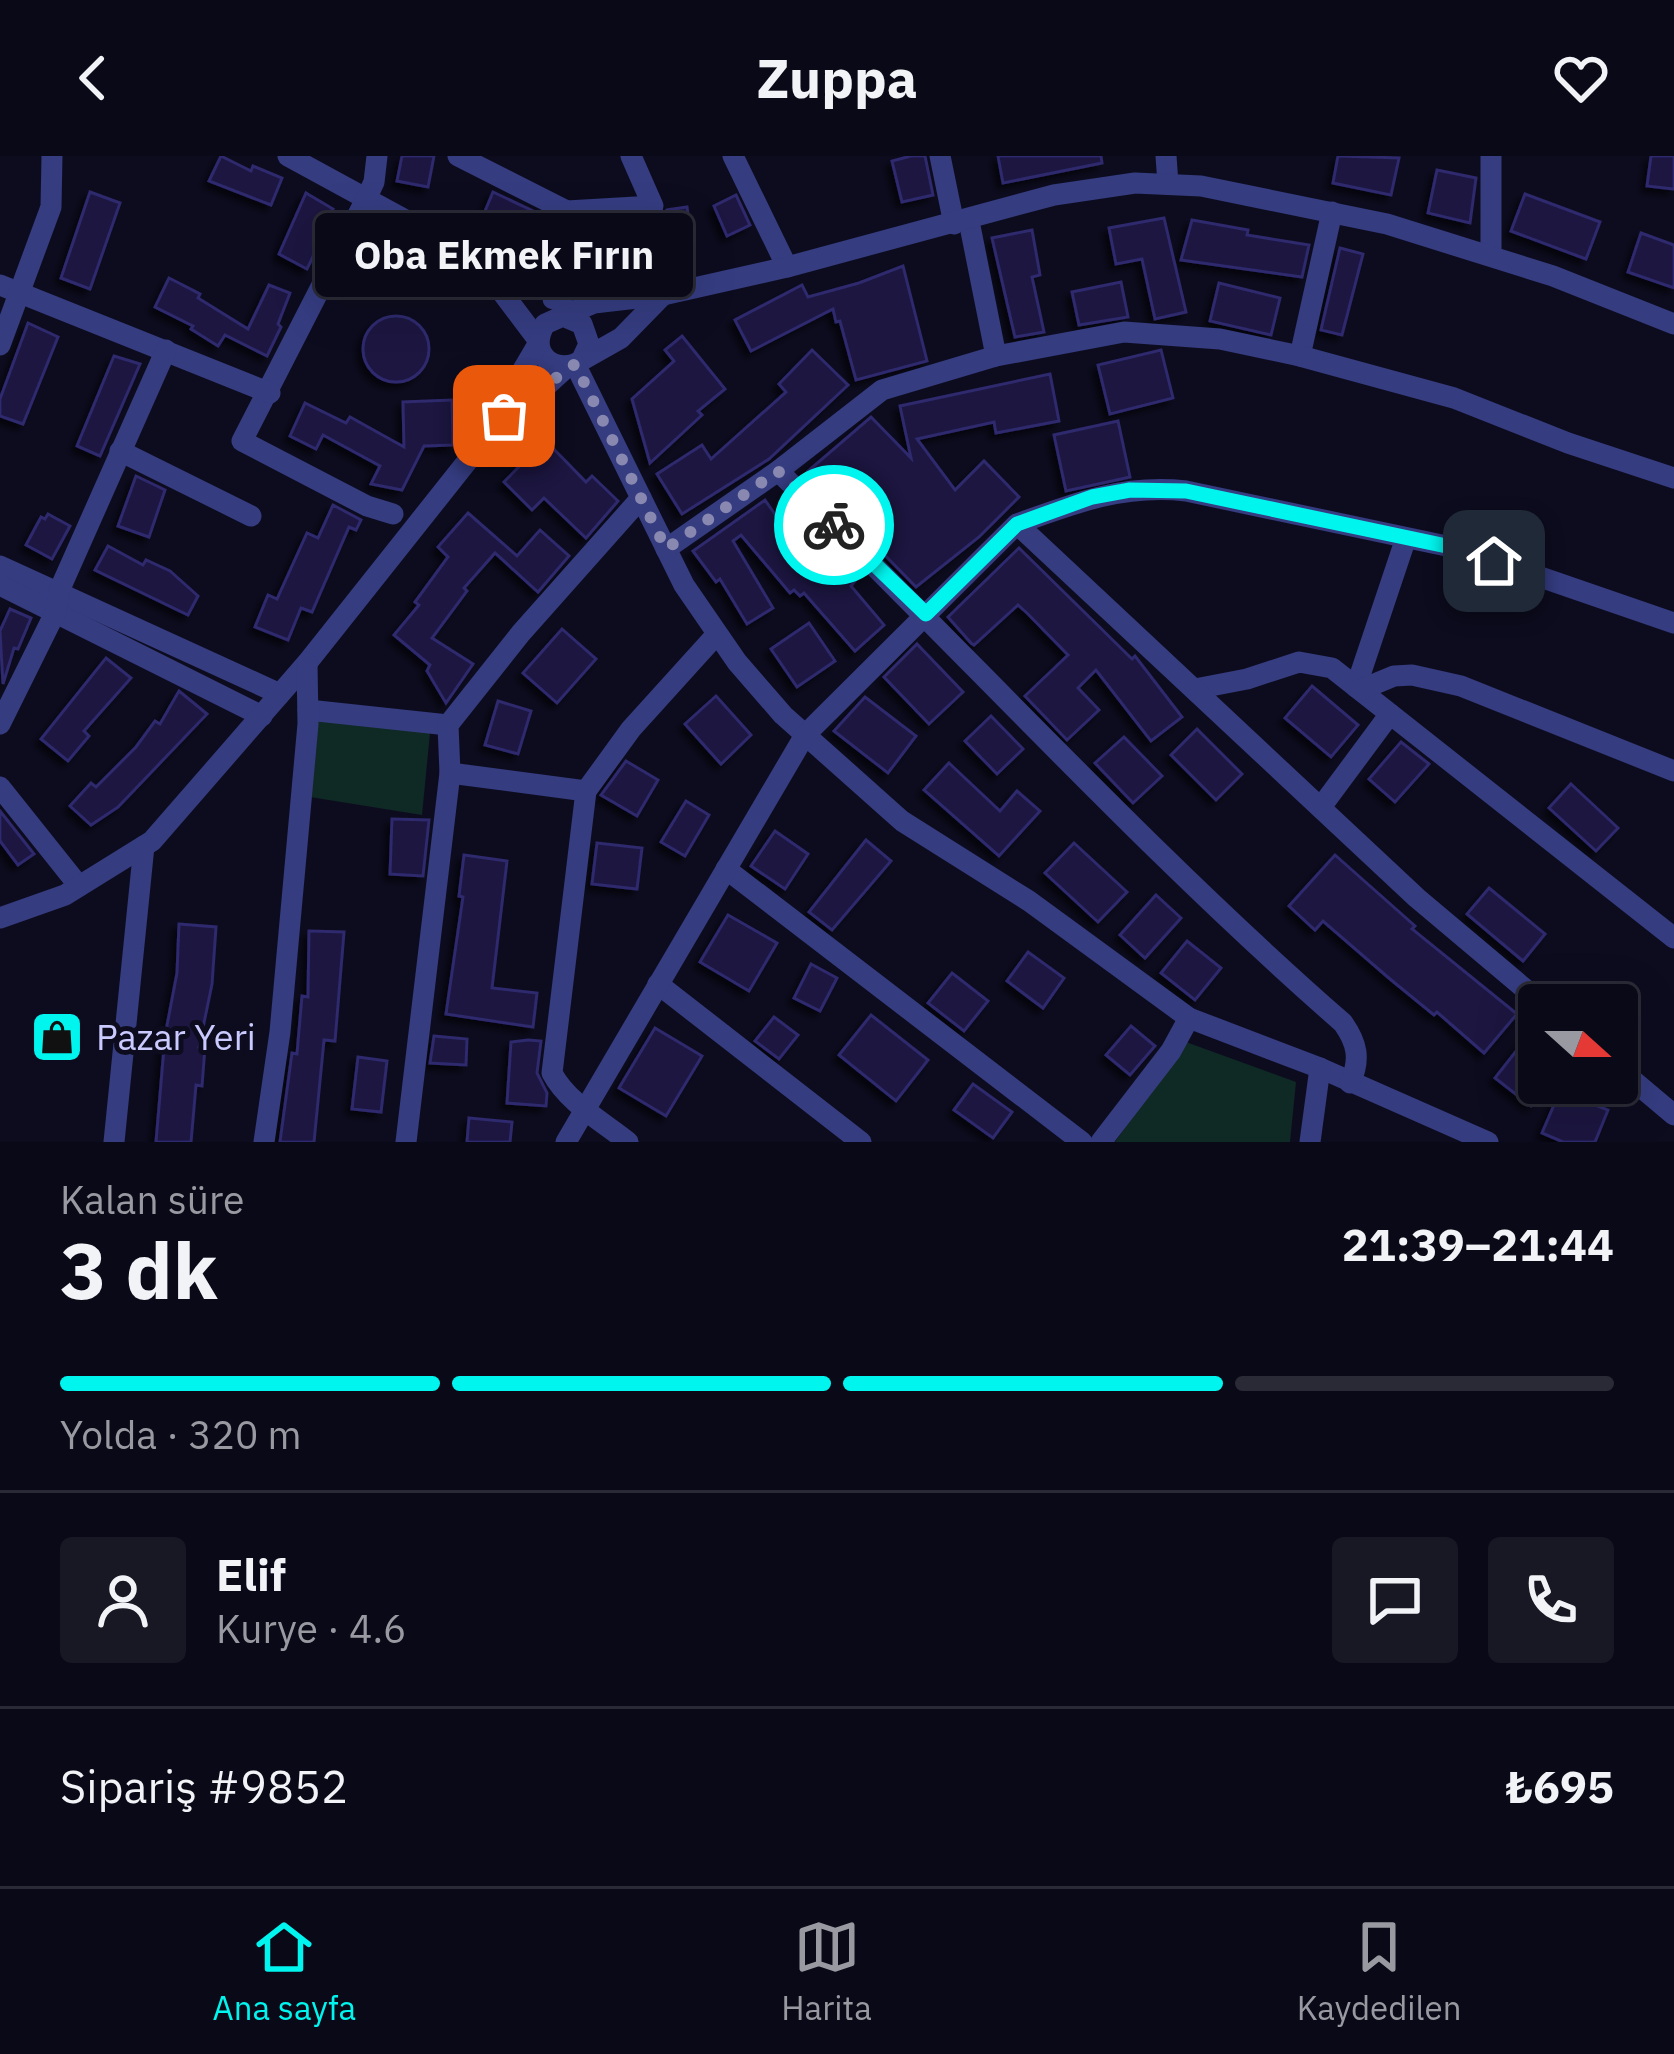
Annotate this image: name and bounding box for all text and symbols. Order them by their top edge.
text: Zuppa [756,43,918,113]
icon: back [60,45,126,111]
icon: heart [1548,45,1614,111]
callout: Oba Ekmek Fırın [315,212,693,296]
text: Oba Ekmek Fırın [354,229,654,280]
pin [453,365,555,467]
icon: bag [471,383,537,449]
courier [774,465,894,585]
icon: bike [801,492,867,558]
pin [1443,510,1545,612]
icon: home [1461,528,1527,594]
north arrow [1518,984,1638,1104]
map controls [1518,984,1638,1104]
shop icon: Pazar Yeri [29,1009,85,1065]
place label: Pazar Yeri [96,1013,256,1060]
text: Kalan süre [60,1174,244,1225]
text: 21:39–21:44 [1342,1215,1614,1273]
text: 3 dk [60,1219,218,1320]
text: Yolda · 320 m [60,1409,302,1460]
button: person [60,1537,186,1663]
button: chat [1332,1537,1458,1663]
button: phone [1488,1537,1614,1663]
text: Elif [216,1545,286,1603]
text: Kurye · 4.6 [216,1603,406,1654]
text: Sipariş #9852 [60,1757,348,1815]
text: ₺695 [1506,1757,1614,1815]
tab: Ana sayfa [213,1914,356,2029]
tab: Harita [781,1914,872,2029]
tab: Kaydedilen [1297,1914,1461,2029]

